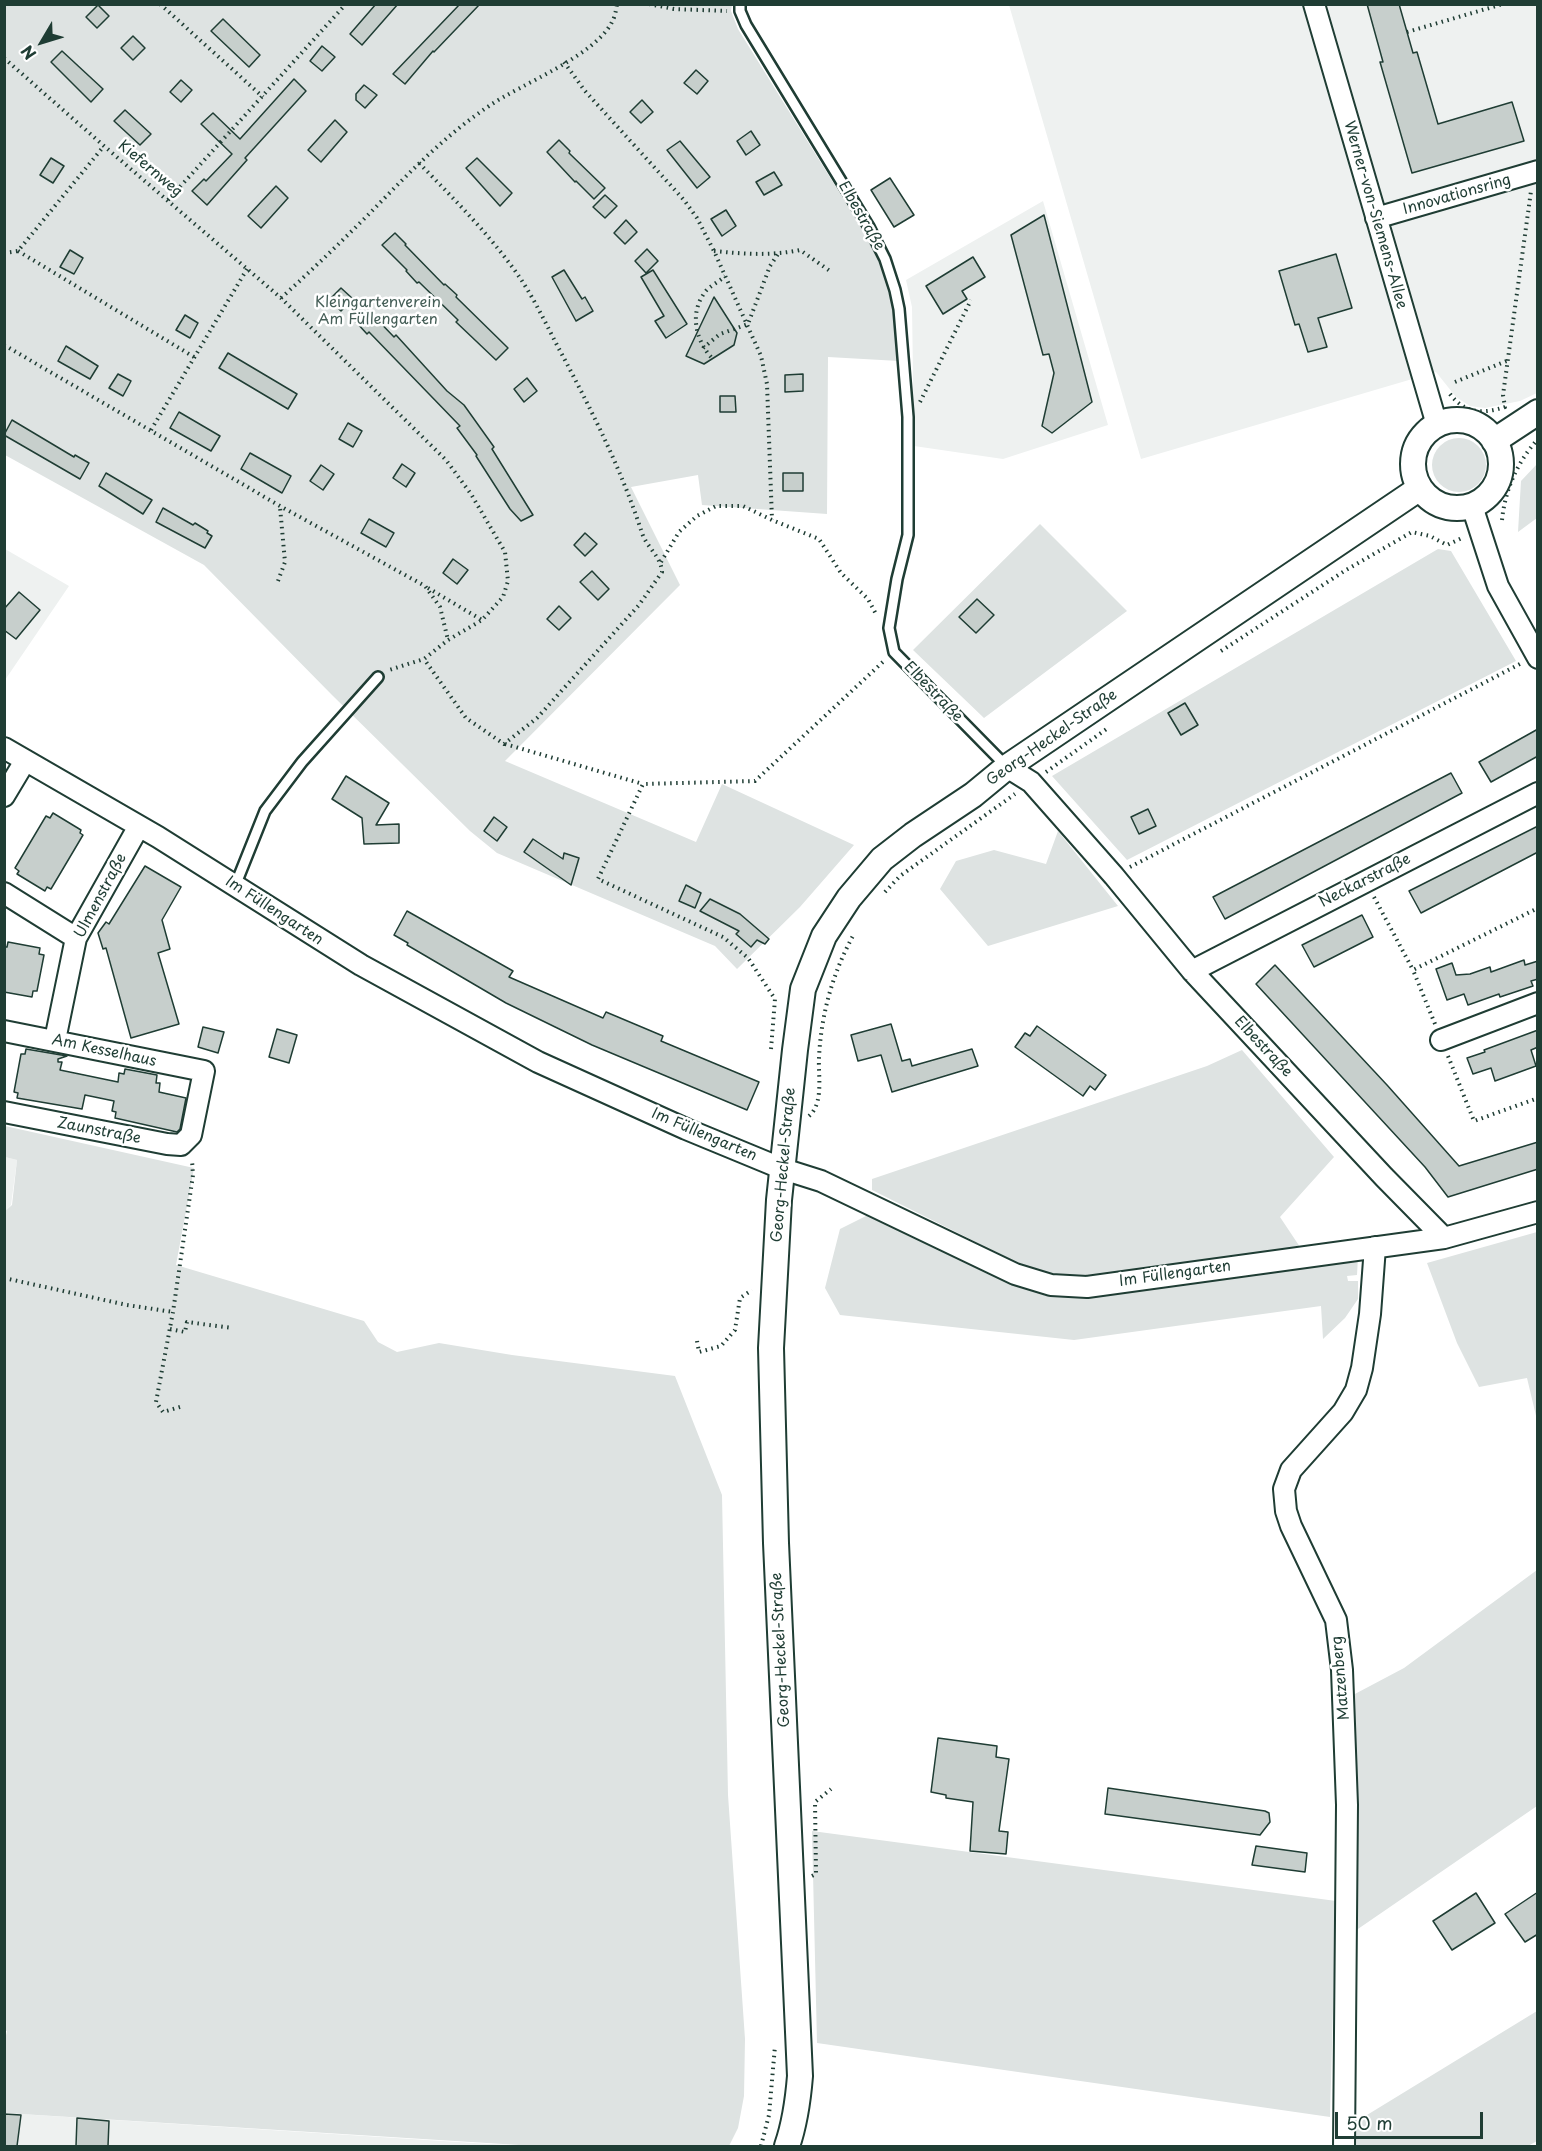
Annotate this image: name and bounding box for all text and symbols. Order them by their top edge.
north arrow [12,12,72,72]
text: N [14,41,41,65]
street label: Werner-von-Siemens-Allee [1340,119,1410,311]
street label: Kiefernweg [114,137,186,201]
street label: Innovationsring [1401,171,1513,219]
street label: Elbestraße [834,178,888,254]
park label: Kleingartenverein Am Füllengarten [315,294,441,329]
street label: Elbestraße [900,658,966,726]
street label: Georg-Heckel-Straße [983,686,1121,790]
street label: Neckarstraße [1316,850,1414,912]
street label: Ulmenstraße [71,851,131,941]
street label: Im Füllengarten [222,873,326,949]
street label: Elbestraße [1230,1013,1296,1081]
street label: Am Kesselhaus [50,1031,158,1071]
street label: Georg-Heckel-Straße [768,1087,800,1243]
street label: Im Füllengarten [649,1105,759,1165]
street label: Zaunstraße [56,1114,142,1148]
street label: Im Füllengarten [1118,1257,1232,1291]
street label: Georg-Heckel-Straße [768,1572,794,1728]
street label: Matzenberg [1328,1635,1354,1721]
scale bar [1338,2100,1486,2138]
text: 50 m [1346,2109,1393,2136]

